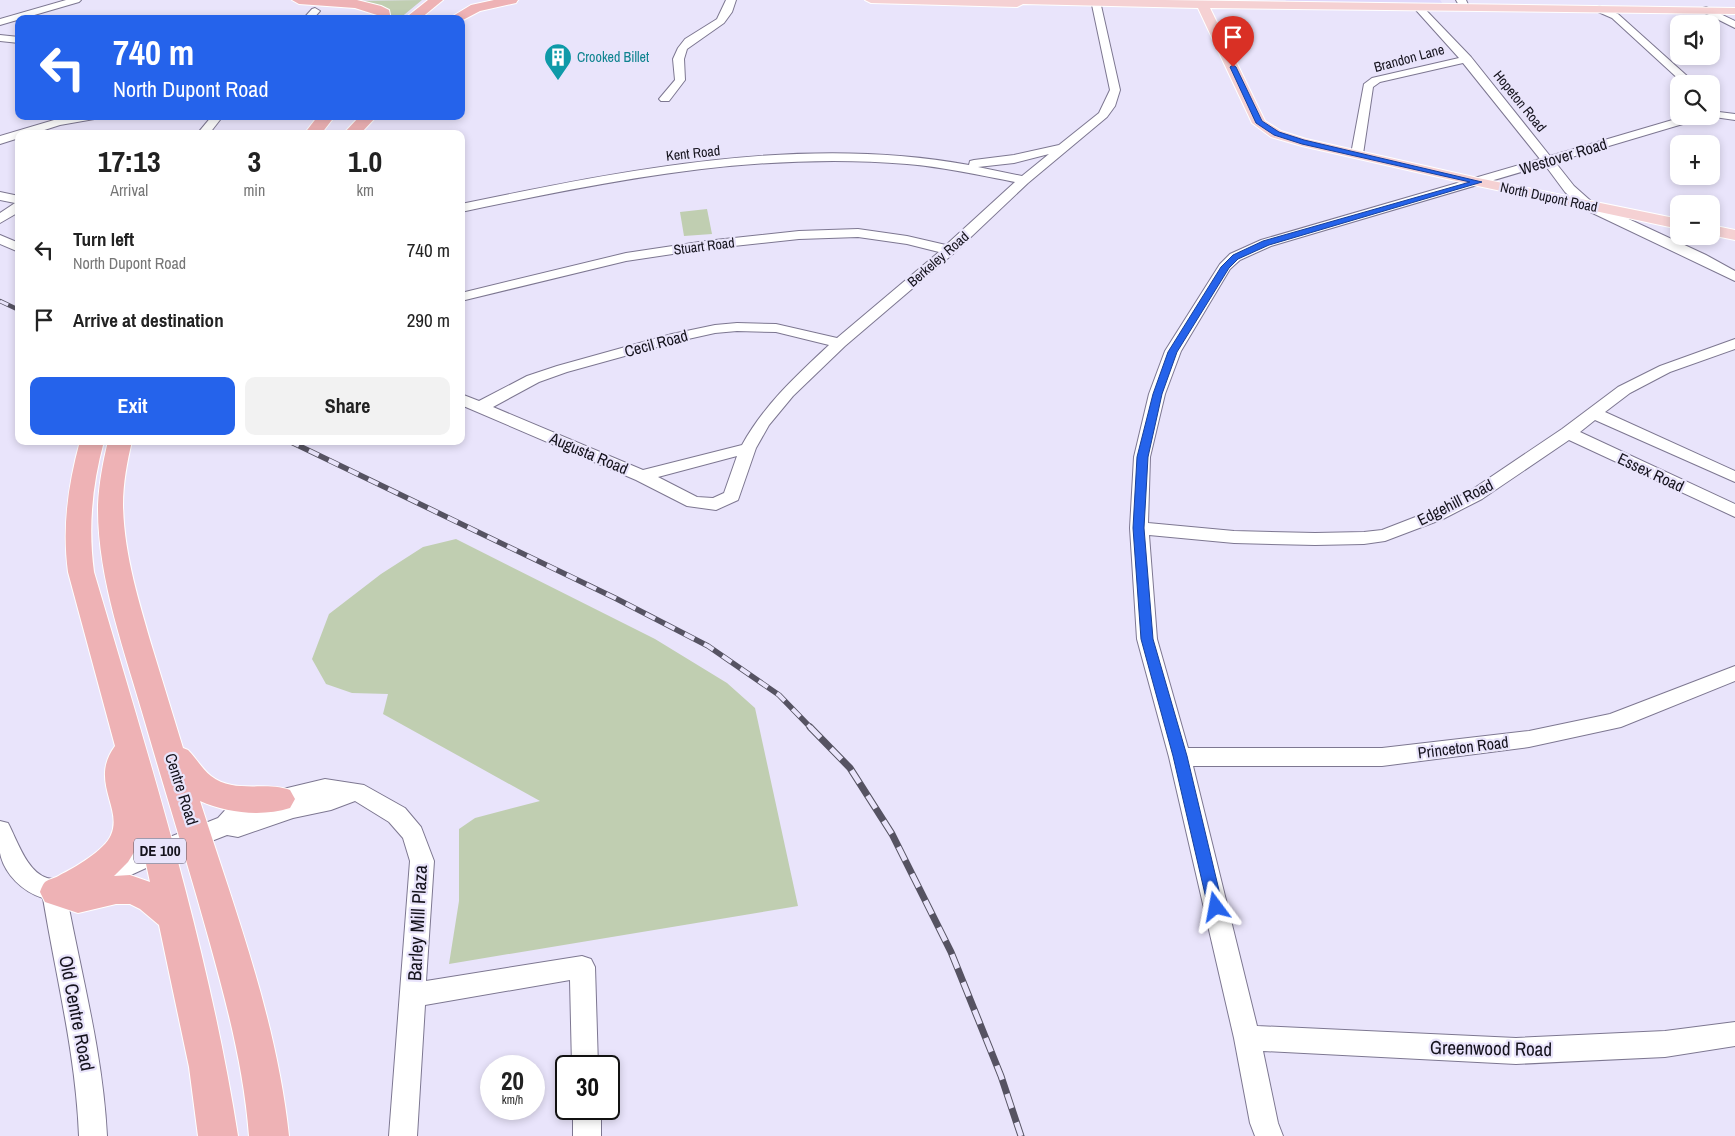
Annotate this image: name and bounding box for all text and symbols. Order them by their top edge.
map controls [1670,15,1720,245]
button: sound [1670,15,1720,65]
pin [1212,16,1254,67]
icon: arrive [1219,23,1247,51]
text: 740 m [113,29,194,76]
icon: left [30,35,95,100]
street label: Brandon Lane [1372,40,1446,76]
building icon: Crooked Billet [543,42,573,81]
place label: Crooked Billet [577,48,649,66]
street label: Hopeton Road [1490,67,1550,135]
text: North Dupont Road [113,74,268,104]
button: search [1670,75,1720,125]
street label: Westover Road [1517,132,1609,180]
button: + [1670,135,1720,185]
text: 17:13 [98,141,161,181]
text: 3 [248,141,261,181]
text: 1.0 [348,141,382,181]
street label: Kent Road [665,141,721,165]
street label: North Dupont Road [1499,178,1599,216]
text: Arrival [110,179,148,201]
text: min [243,179,265,201]
text: km [356,179,374,201]
button: − [1670,195,1720,245]
text: Turn left [73,226,134,252]
street label: Berkeley Road [904,228,972,290]
street label: Stuart Road [672,233,736,259]
icon: left [30,236,58,264]
text: 740 m [407,237,450,263]
text: North Dupont Road [73,252,186,274]
icon: arrive [30,306,58,334]
text: Arrive at destination [73,307,224,333]
text: 290 m [407,307,450,333]
street label: Cecil Road [622,324,690,362]
button: Exit [30,377,235,435]
button: Share [245,377,450,435]
street label: Augusta Road [546,426,632,479]
street label: Essex Road [1614,447,1688,497]
street label: Edgehill Road [1413,473,1497,531]
street label: Princeton Road [1416,731,1510,763]
street label: Centre Road [160,750,204,828]
road number: DE 100 [134,838,186,864]
street label: Barley Mill Plaza [401,864,433,982]
position arrow [1189,880,1241,932]
street label: Old Centre Road [53,953,101,1073]
street label: Greenwood Road [1430,1034,1552,1062]
speed limit sign: 30 [555,1055,620,1120]
text: 20 [501,1064,524,1098]
text: km/h [502,1092,523,1108]

